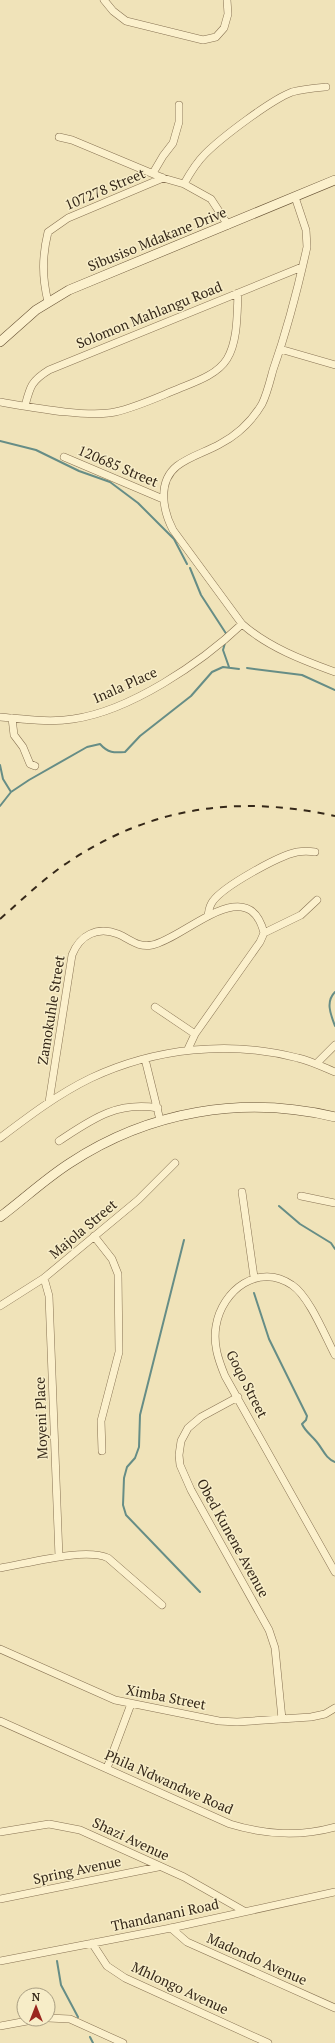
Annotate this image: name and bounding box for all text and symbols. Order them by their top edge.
street label: 107278 Street [62,163,149,214]
street label: Sibusiso Mdakane Drive [85,202,229,275]
street label: Solomon Mahlangu Road [73,276,225,353]
street label: 120685 Street [75,440,162,491]
street label: Inala Place [90,662,160,707]
street label: Zamokuhle Street [32,953,69,1066]
street label: Majola Street [45,1194,121,1263]
street label: Goqo Street [222,1347,273,1422]
street label: Moyeni Place [30,1377,51,1460]
street label: Obed Kunene Avenue [193,1475,274,1601]
street label: Ximba Street [124,1679,209,1714]
street label: Phila Ndwandwe Road [102,1745,237,1818]
street label: Shazi Avenue [90,1812,173,1865]
street label: Spring Avenue [31,1851,123,1888]
street label: Thandanani Road [109,1894,221,1935]
street label: Madondo Avenue [204,1928,310,1989]
street label: Mhlongo Avenue [129,1957,232,2018]
north arrow [16,1987,56,2027]
text: N [32,1990,41,2004]

